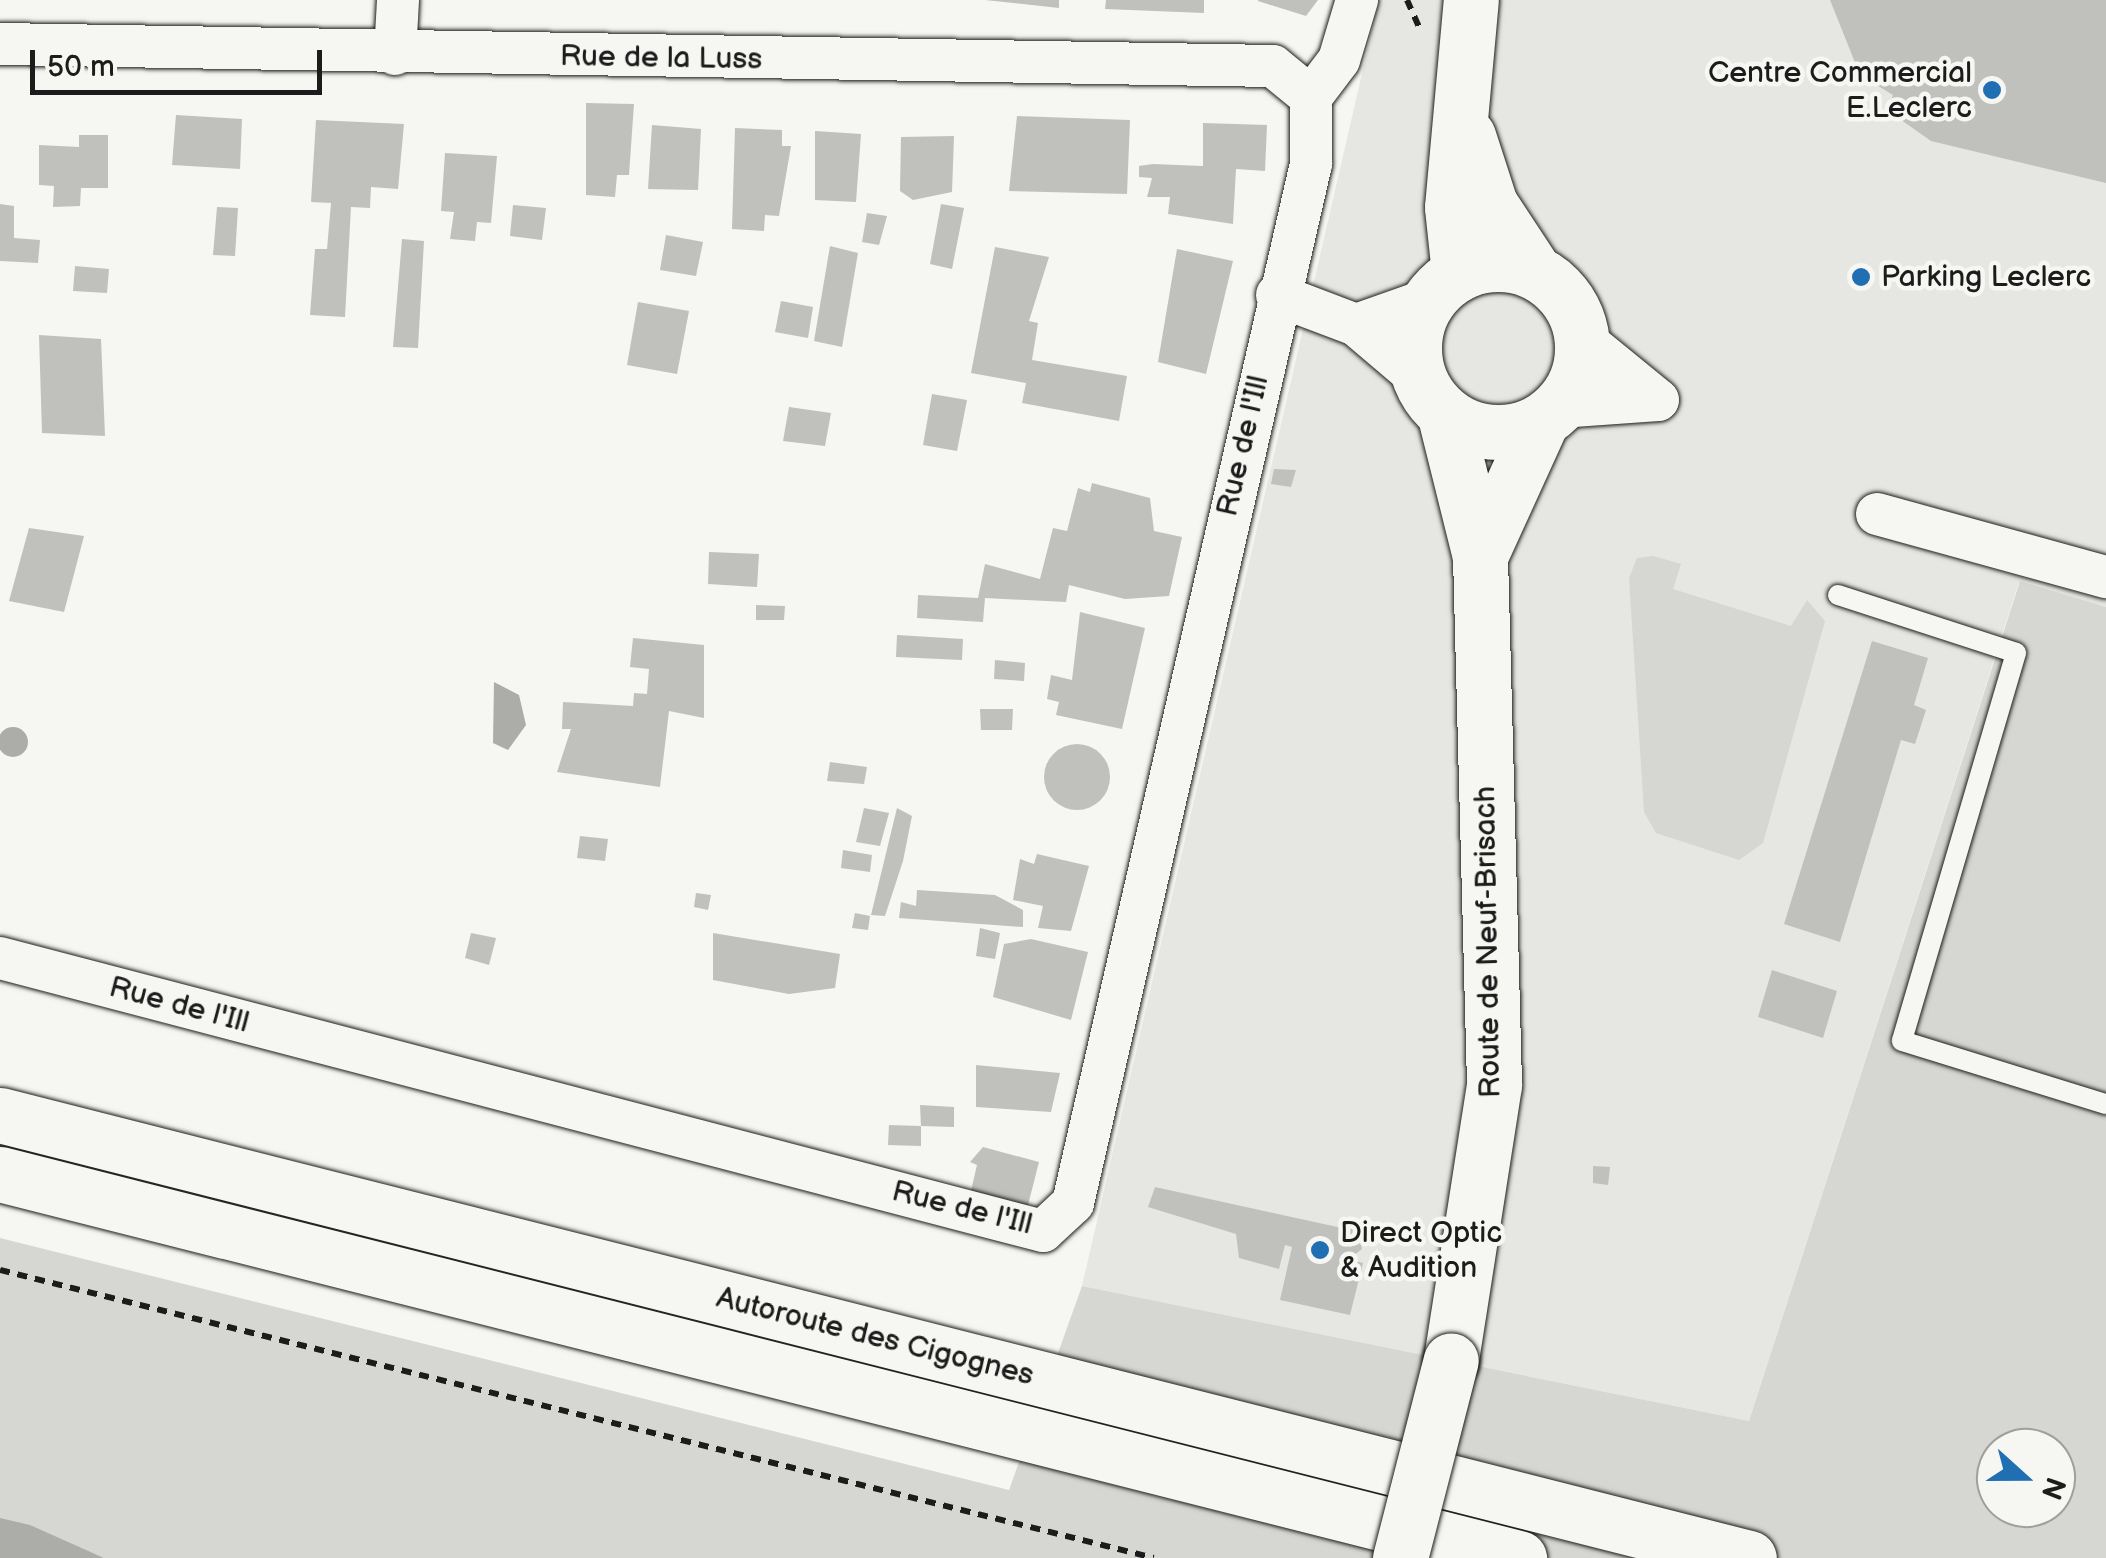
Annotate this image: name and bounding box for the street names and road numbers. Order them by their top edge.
street label: Rue de la Luss [560,38,762,78]
street label: Rue de l'Ill [1209,372,1277,520]
street label: Route de Neuf-Brisach [1467,786,1509,1098]
street label: Rue de l'Ill [105,969,253,1041]
street label: Rue de l'Ill [888,1173,1036,1243]
street label: Autoroute des Cigognes [713,1280,1037,1394]

